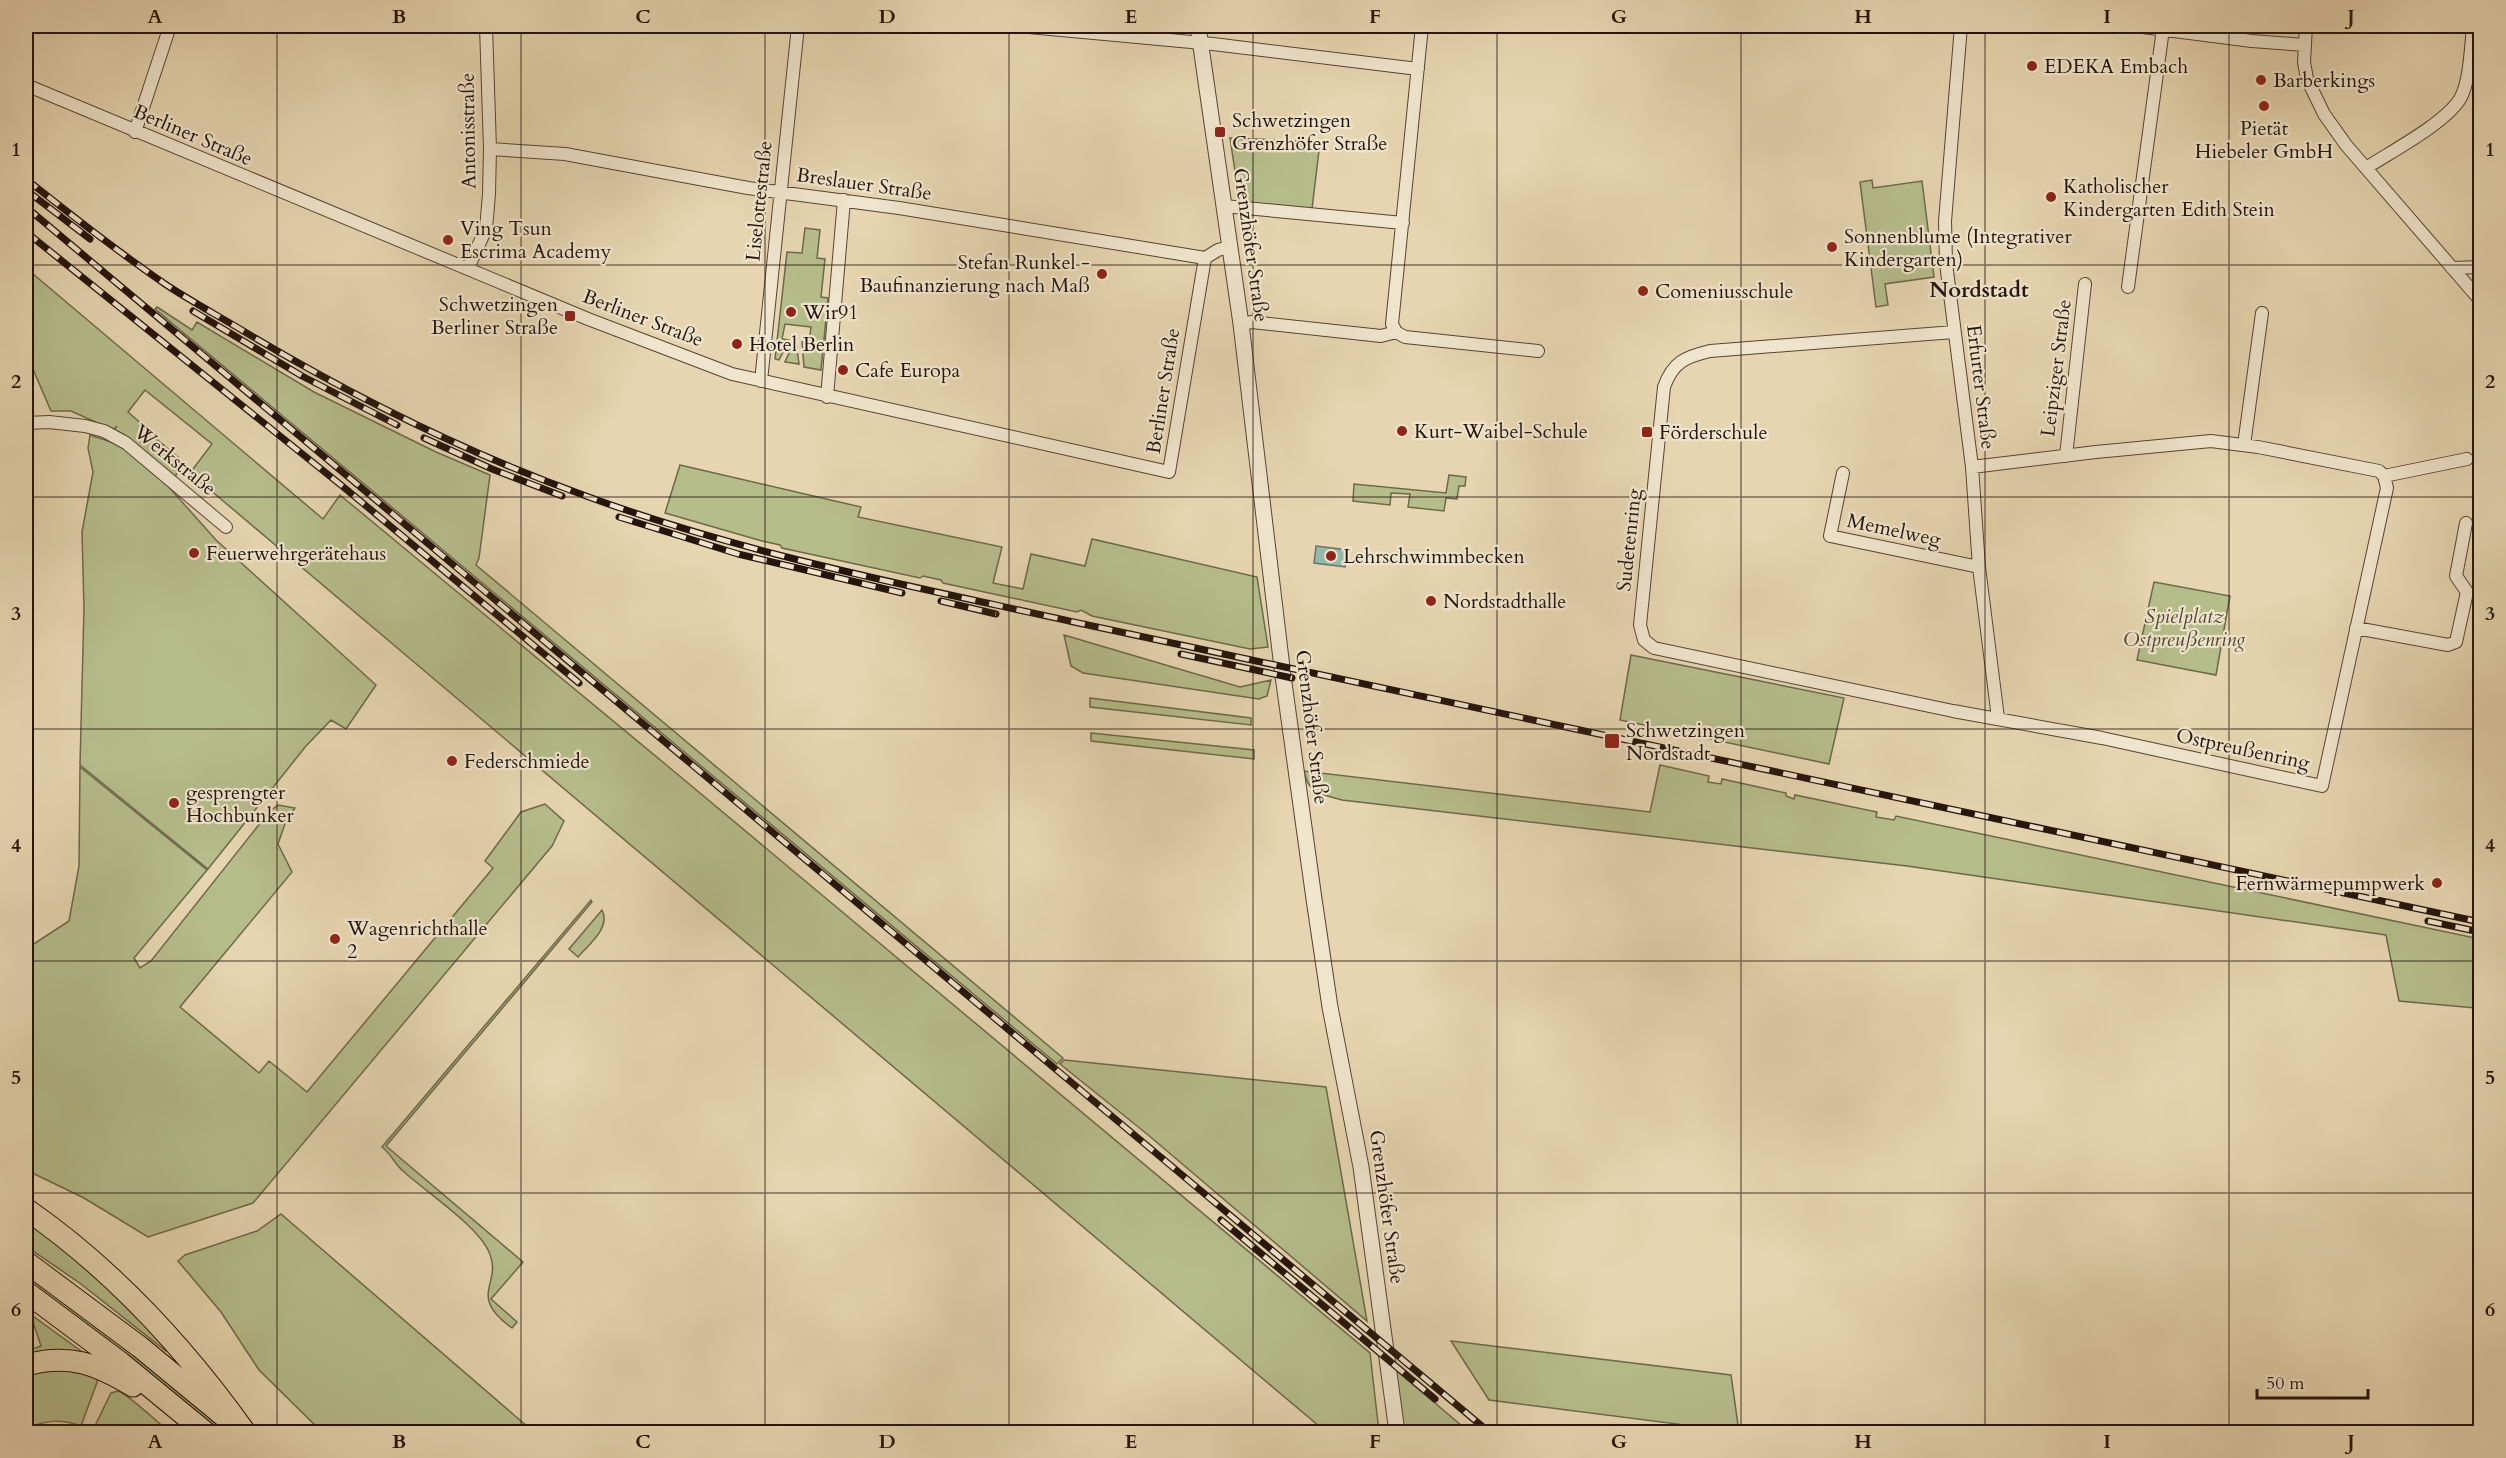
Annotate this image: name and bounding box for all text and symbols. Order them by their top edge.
text: A [147,3,163,30]
text: B [392,3,406,30]
text: C [635,3,651,30]
text: D [878,3,896,30]
text: E [1125,3,1137,30]
text: F [1369,3,1381,30]
text: G [1611,3,1627,30]
text: H [1854,3,1872,30]
text: I [2103,3,2111,30]
text: J [2344,3,2355,30]
place label: EDEKA Embach [2044,53,2188,80]
marker: EDEKA Embach [2025,59,2039,73]
place label: Barberkings [2273,67,2375,94]
street label: Antonisstraße [453,73,483,189]
marker: Barberkings [2254,73,2268,87]
street label: Berliner Straße [129,98,257,172]
marker: Pietät Hiebeler GmbH [2257,99,2271,113]
place label: Schwetzingen Grenzhöfer Straße [1232,107,1387,157]
place label: Pietät Hiebeler GmbH [2195,115,2333,165]
marker: Schwetzingen Grenzhöfer Straße [1213,125,1227,139]
text: 1 [11,136,21,163]
text: 1 [2485,136,2495,163]
street label: Liselottestraße [739,139,779,263]
street label: Breslauer Straße [795,161,933,207]
street label: Grenzhöfer Straße [1227,166,1275,324]
place label: Katholischer Kindergarten Edith Stein [2063,173,2276,223]
marker: Katholischer Kindergarten Edith Stein [2044,190,2058,204]
place label: Ving Tsun Escrima Academy [460,215,612,265]
place label: Sonnenblume (Integrativer Kindergarten) [1844,223,2072,273]
marker: Ving Tsun Escrima Academy [441,233,455,247]
marker: Sonnenblume (Integrativer Kindergarten) [1825,240,1839,254]
place label: Stefan Runkel - Baufinanzierung nach Maß [859,249,1090,299]
marker: Stefan Runkel - Baufinanzierung nach Maß [1095,267,1109,281]
district label: Nordstadt [1929,275,2029,305]
place label: Comeniusschule [1655,278,1794,305]
street label: Berliner Straße [579,283,707,353]
marker: Comeniusschule [1636,284,1650,298]
place label: Schwetzingen Berliner Straße [431,291,559,341]
street label: Leipziger Straße [2034,298,2078,438]
place label: Wir91 [802,299,859,326]
marker: Wir91 [784,305,798,319]
marker: Schwetzingen Berliner Straße [563,309,577,323]
street label: Erfurter Straße [1960,323,2002,451]
street label: Berliner Straße [1140,326,1186,456]
place label: Hotel Berlin [749,331,855,358]
marker: Hotel Berlin [730,337,744,351]
place label: Cafe Europa [855,357,961,384]
marker: Cafe Europa [836,363,850,377]
text: 2 [11,368,21,395]
text: 2 [2485,368,2495,395]
street label: Werkstraße [127,418,222,502]
place label: Kurt-Waibel-Schule [1414,418,1588,445]
place label: Förderschule [1659,419,1767,446]
marker: Kurt-Waibel-Schule [1395,424,1409,438]
marker: Förderschule [1640,425,1654,439]
street label: Sudetenring [1610,487,1648,593]
street label: Memelweg [1845,507,1944,553]
place label: Feuerwehrgerätehaus [206,540,386,567]
place label: Lehrschwimmbecken [1343,543,1525,570]
marker: Feuerwehrgerätehaus [187,546,201,560]
marker: Lehrschwimmbecken [1324,549,1338,563]
place label: Nordstadthalle [1443,588,1566,615]
marker: Nordstadthalle [1424,594,1438,608]
text: 3 [11,600,21,627]
text: 3 [2485,600,2495,627]
park label: Spielplatz Ostpreußenring [2123,603,2245,653]
street label: Grenzhöfer Straße [1289,648,1335,806]
place label: Schwetzingen Nordstadt [1626,717,1746,767]
street label: Ostpreußenring [2174,722,2313,777]
marker: Schwetzingen Nordstadt [1603,732,1621,750]
place label: Federschmiede [464,748,590,775]
marker: Federschmiede [445,754,459,768]
place label: gesprengter Hochbunker [186,779,294,829]
marker: gesprengter Hochbunker [167,796,181,810]
text: 4 [11,832,21,859]
text: 4 [2485,832,2495,859]
place label: Fernwärmepumpwerk [2235,870,2425,897]
marker: Fernwärmepumpwerk [2430,876,2444,890]
place label: Wagenrichthalle 2 [346,915,488,965]
marker: Wagenrichthalle 2 [328,932,342,946]
text: 5 [11,1064,21,1091]
text: 5 [2485,1064,2495,1091]
street label: Grenzhöfer Straße [1363,1128,1411,1286]
text: 6 [11,1296,21,1323]
text: 6 [2485,1296,2495,1323]
scale bar [2257,1362,2368,1400]
text: 50 m [2266,1371,2305,1396]
text: A [147,1428,163,1455]
text: B [392,1428,406,1455]
text: C [635,1428,651,1455]
text: D [878,1428,896,1455]
text: E [1125,1428,1137,1455]
text: F [1369,1428,1381,1455]
text: G [1611,1428,1627,1455]
text: H [1854,1428,1872,1455]
text: I [2103,1428,2111,1455]
text: J [2344,1428,2355,1455]

